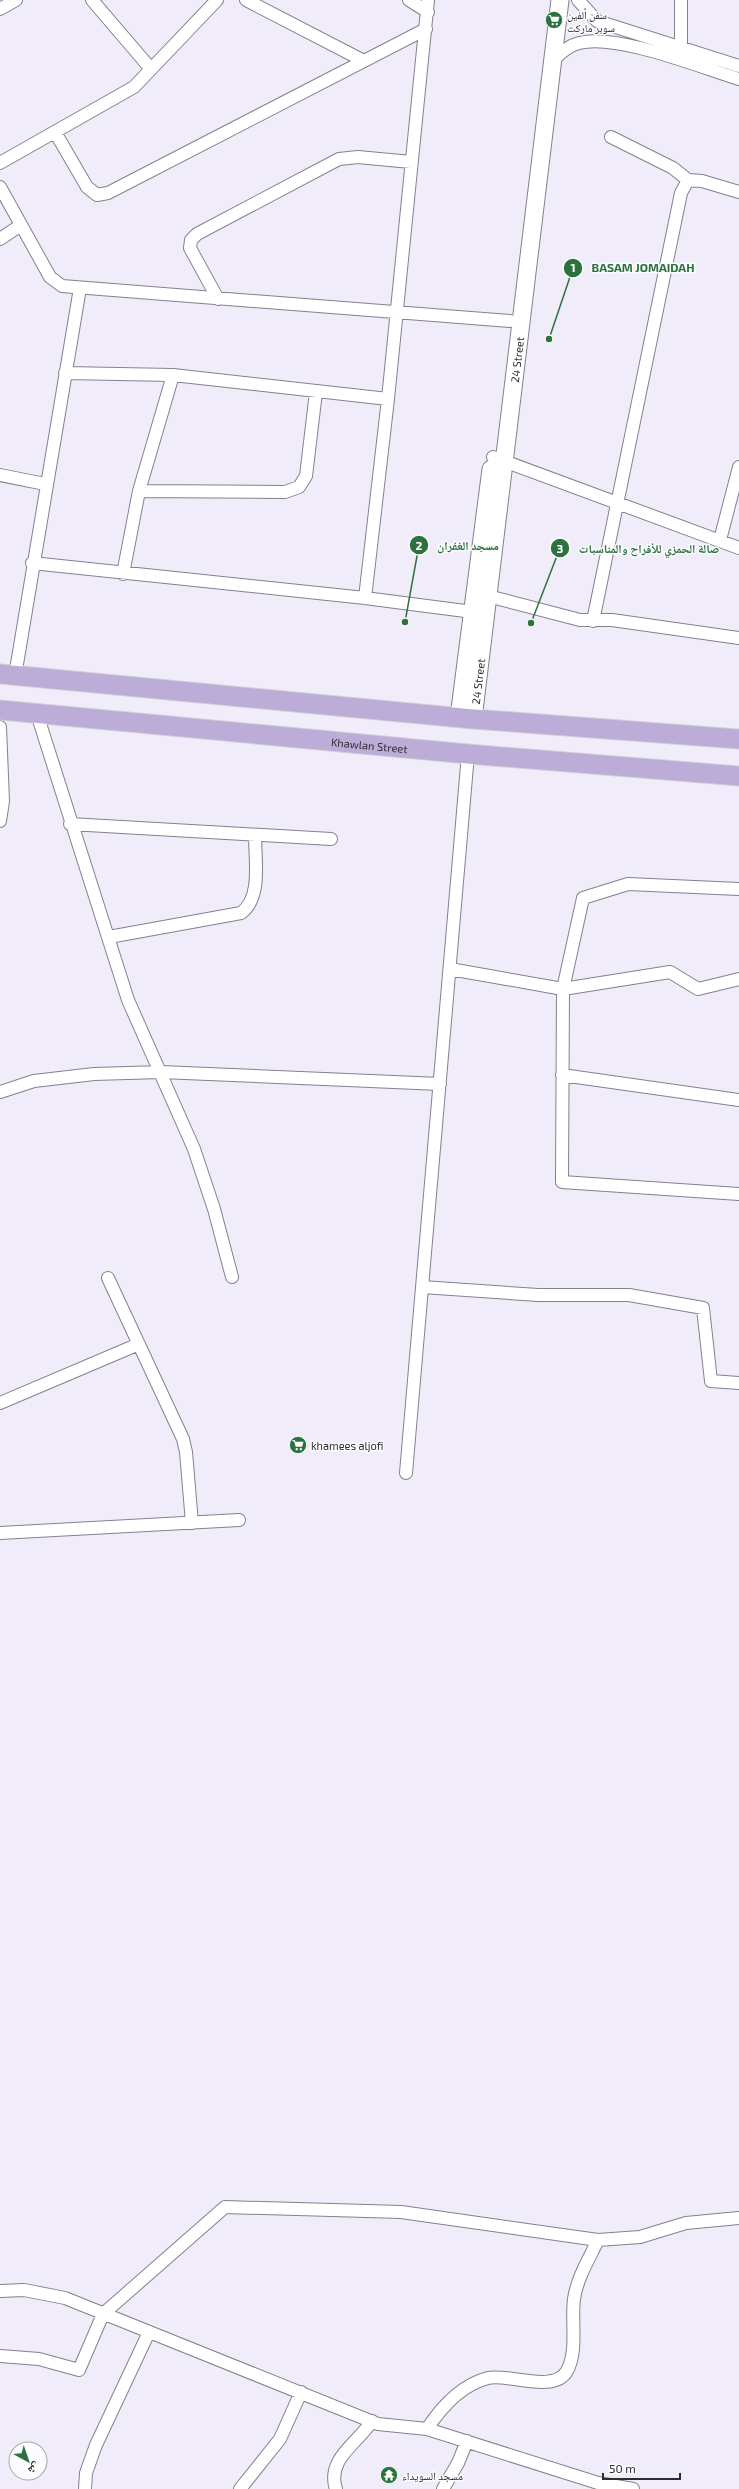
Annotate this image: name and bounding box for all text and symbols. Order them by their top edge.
place label: سفن ألفين سوبر ماركت [567,8,615,34]
supermarket icon: سفن ألفين سوبر ماركت [544,10,564,30]
callout: BASAM JOMAIDAH [563,256,702,280]
text: 1 [570,260,576,274]
text: BASAM JOMAIDAH [591,260,695,274]
street label: 24 Street [507,336,526,383]
callout: مسجد الغفران [409,533,507,557]
callout: صالة الحمزي للأفراح والمناسبات [550,536,727,560]
text: 2 [416,538,423,552]
text: مسجد الغفران [437,538,499,554]
text: 3 [557,541,564,555]
text: صالة الحمزي للأفراح والمناسبات [579,541,719,559]
street label: 24 Street [468,658,487,705]
street label: Khawlan Street [330,735,408,755]
supermarket icon: khamees aljofi [288,1435,308,1455]
place label: khamees aljofi [311,1439,383,1453]
north arrow [8,2441,48,2481]
scale bar [603,2455,680,2481]
text: ش [25,2459,43,2478]
text: 50 m [609,2461,636,2475]
temple icon: مسجد السويداء [379,2465,399,2485]
place label: مسجد السويداء [402,2469,463,2482]

